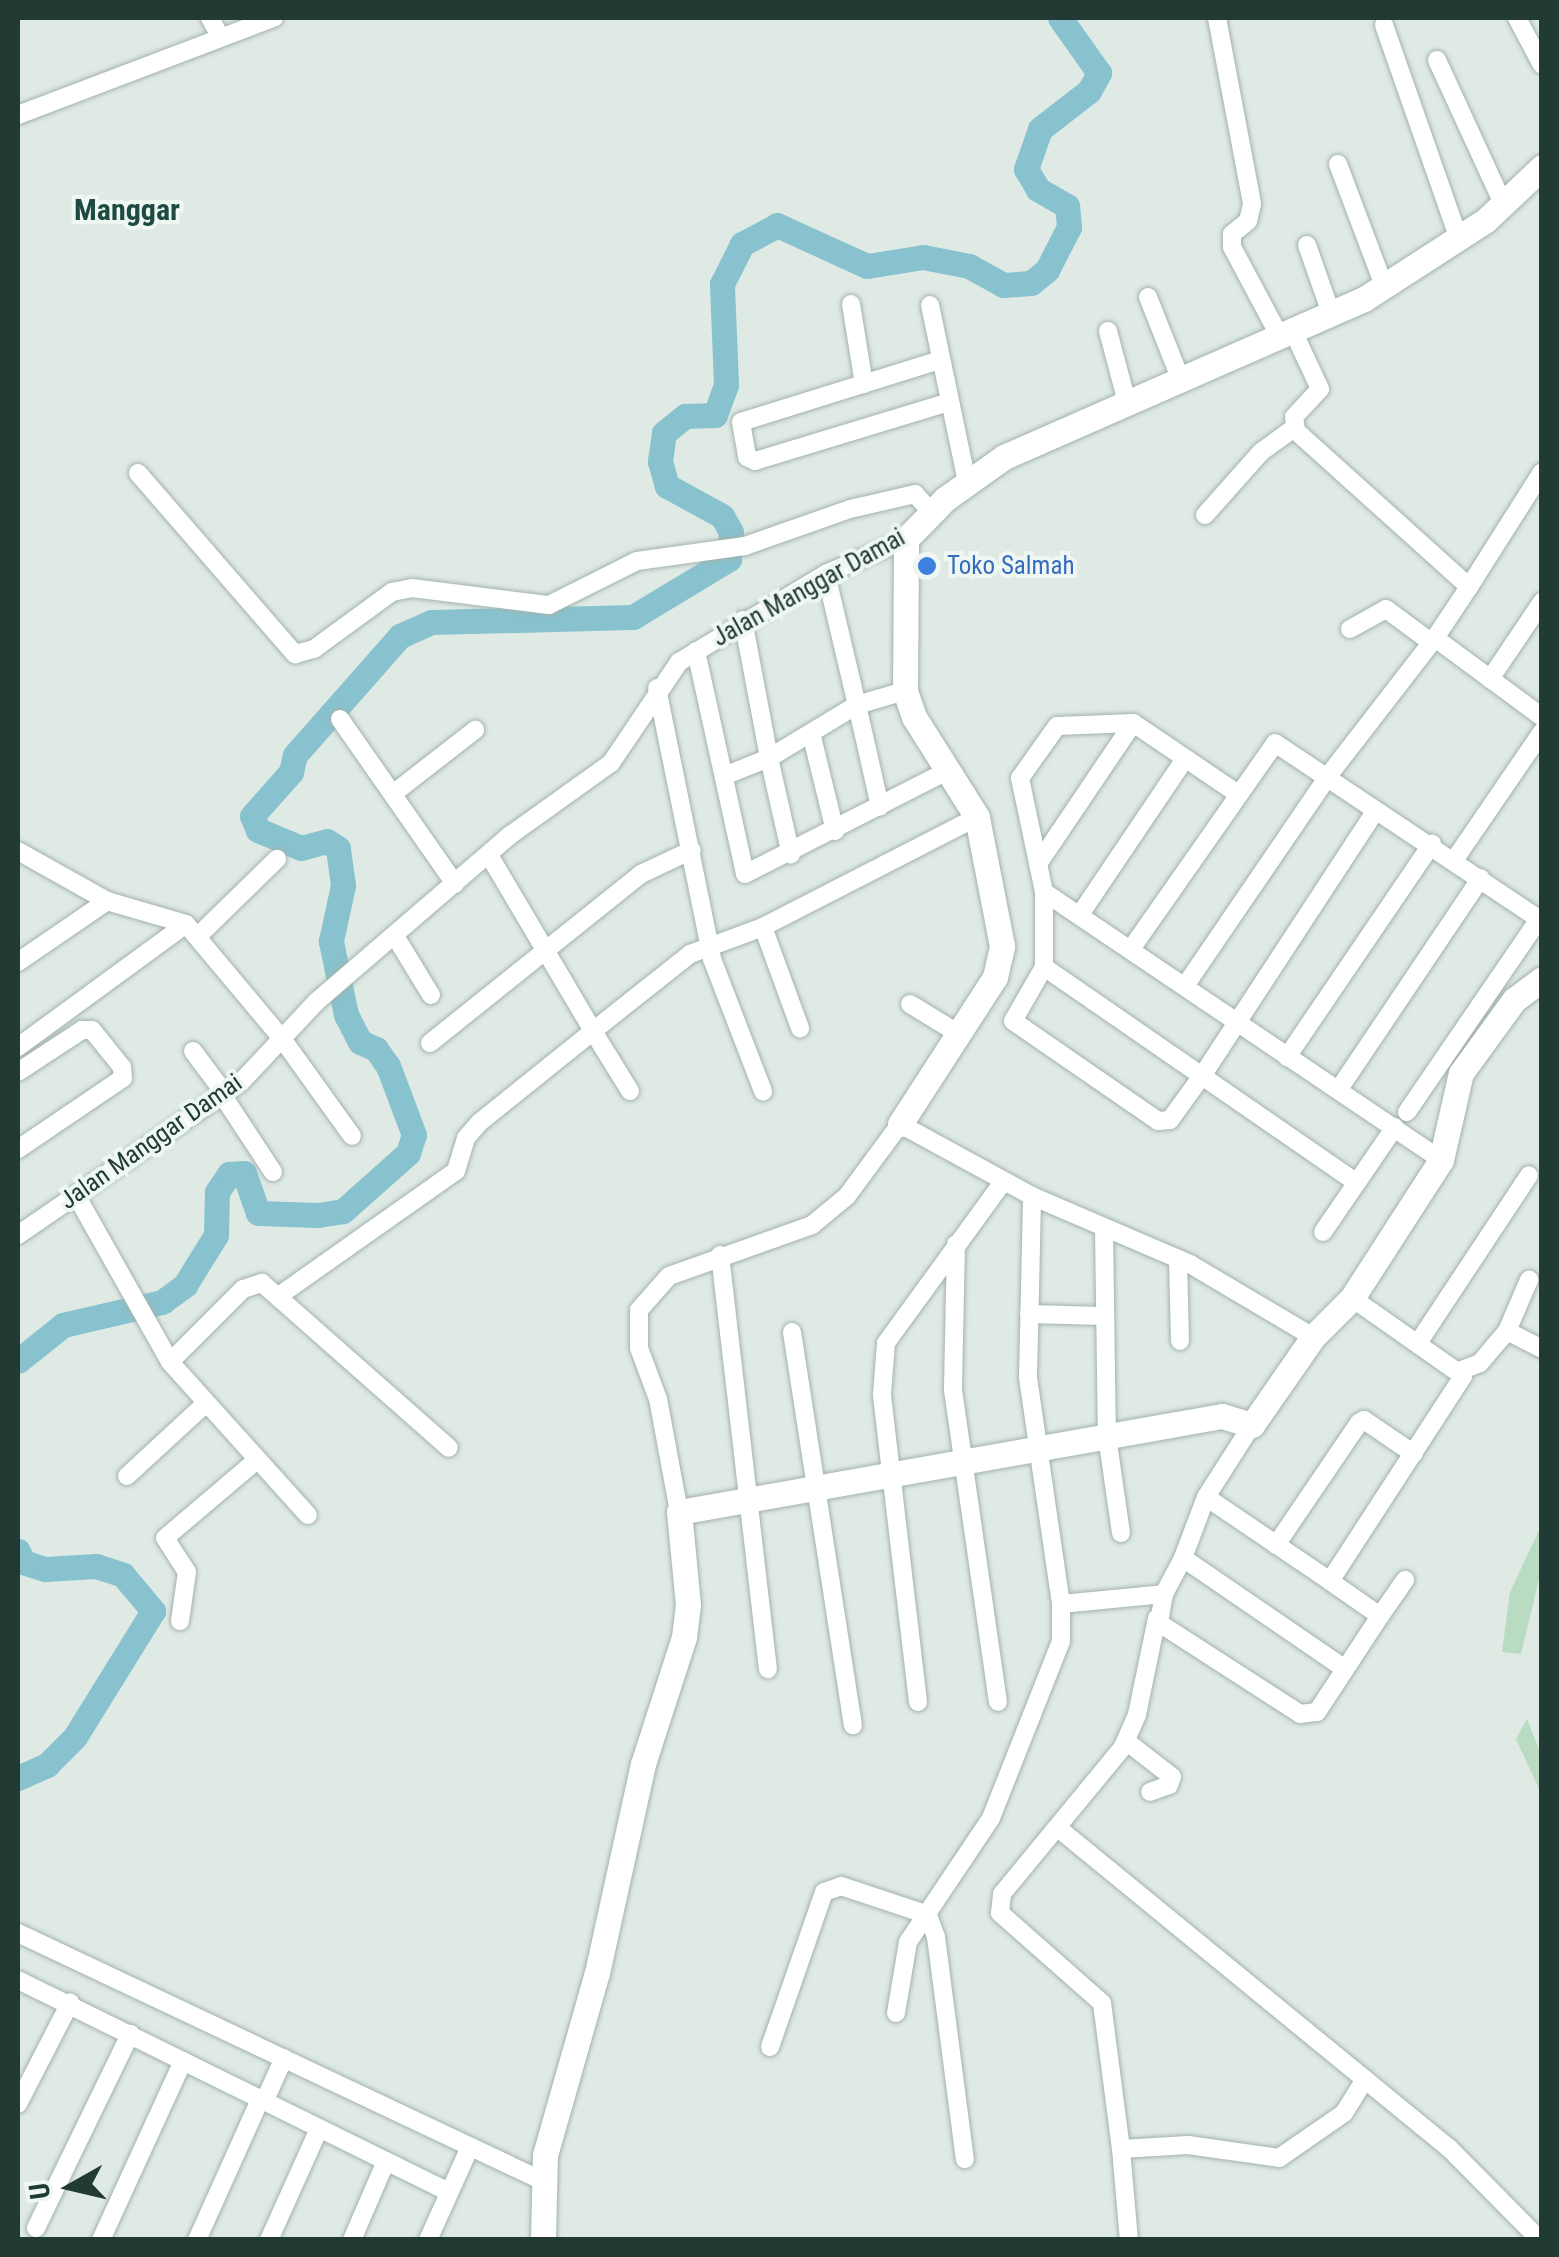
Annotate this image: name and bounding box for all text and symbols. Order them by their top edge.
district label: Manggar [74,192,180,228]
street label: Jalan Manggar Damai [708,523,910,653]
place label: Toko Salmah [947,551,1074,581]
marker: Toko Salmah [916,555,938,577]
street label: Jalan Manggar Damai [54,1068,248,1216]
north arrow [20,2137,120,2237]
text: U [22,2181,57,2201]

